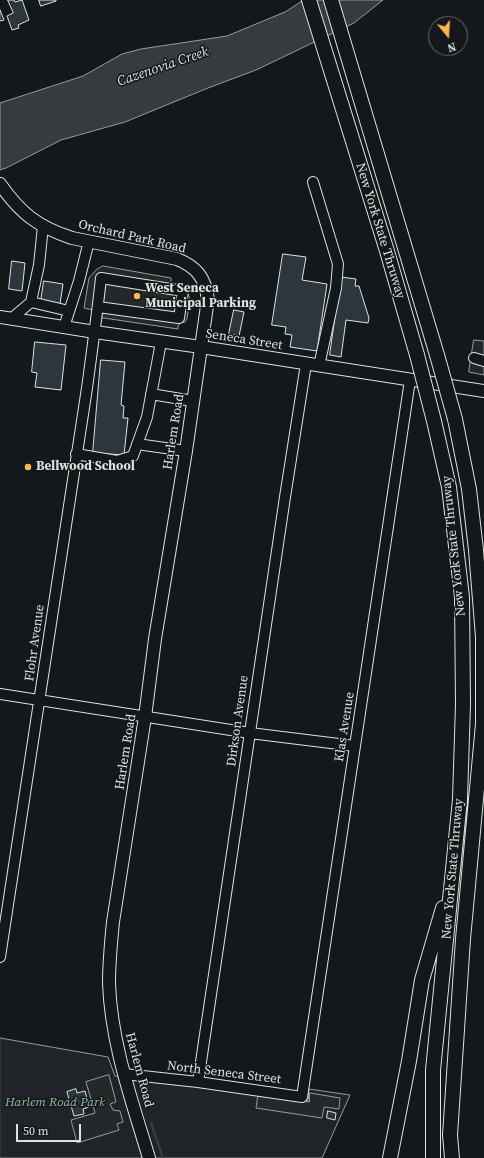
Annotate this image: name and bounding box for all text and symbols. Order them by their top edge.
north arrow [428,16,468,56]
text: N [445,39,458,55]
water label: Cazenovia Creek [115,44,211,90]
street label: New York State Thruway [352,161,408,301]
street label: Orchard Park Road [77,217,187,257]
place label: West Seneca Municipal Parking [145,281,256,312]
marker: West Seneca Municipal Parking [132,291,142,301]
street label: Seneca Street [205,326,283,354]
street label: Harlem Road [160,393,188,471]
place label: Bellwood School [36,459,135,475]
marker: Bellwood School [23,462,33,472]
street label: New York State Thruway [439,475,469,617]
street label: Flohr Avenue [22,604,48,682]
street label: Dirkson Avenue [224,674,252,768]
street label: Klas Avenue [332,691,358,763]
street label: Harlem Road [112,713,140,791]
street label: New York State Thruway [439,798,467,940]
street label: Harlem Road [122,1031,156,1109]
street label: North Seneca Street [166,1058,282,1088]
park label: Harlem Road Park [5,1095,105,1111]
scale bar [18,1116,83,1142]
text: 50 m [23,1123,49,1139]

